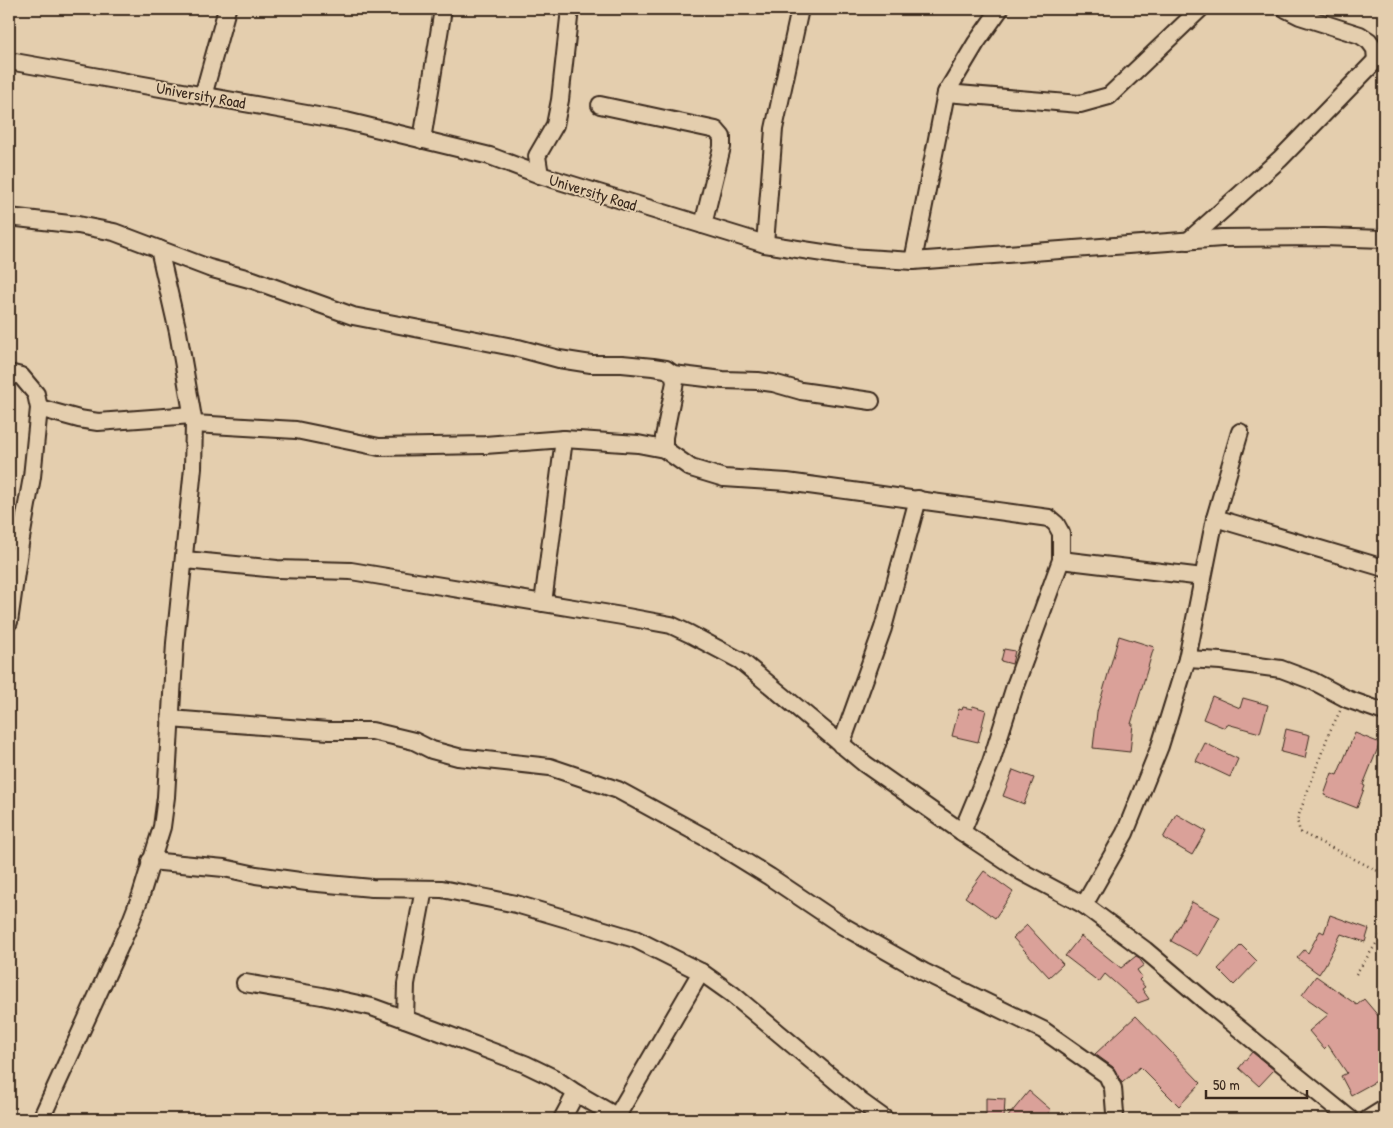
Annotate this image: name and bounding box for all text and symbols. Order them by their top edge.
street label: University Road [155,76,247,114]
street label: University Road [547,168,639,216]
scale bar [1206,1068,1307,1100]
text: 50 m [1213,1074,1240,1095]

